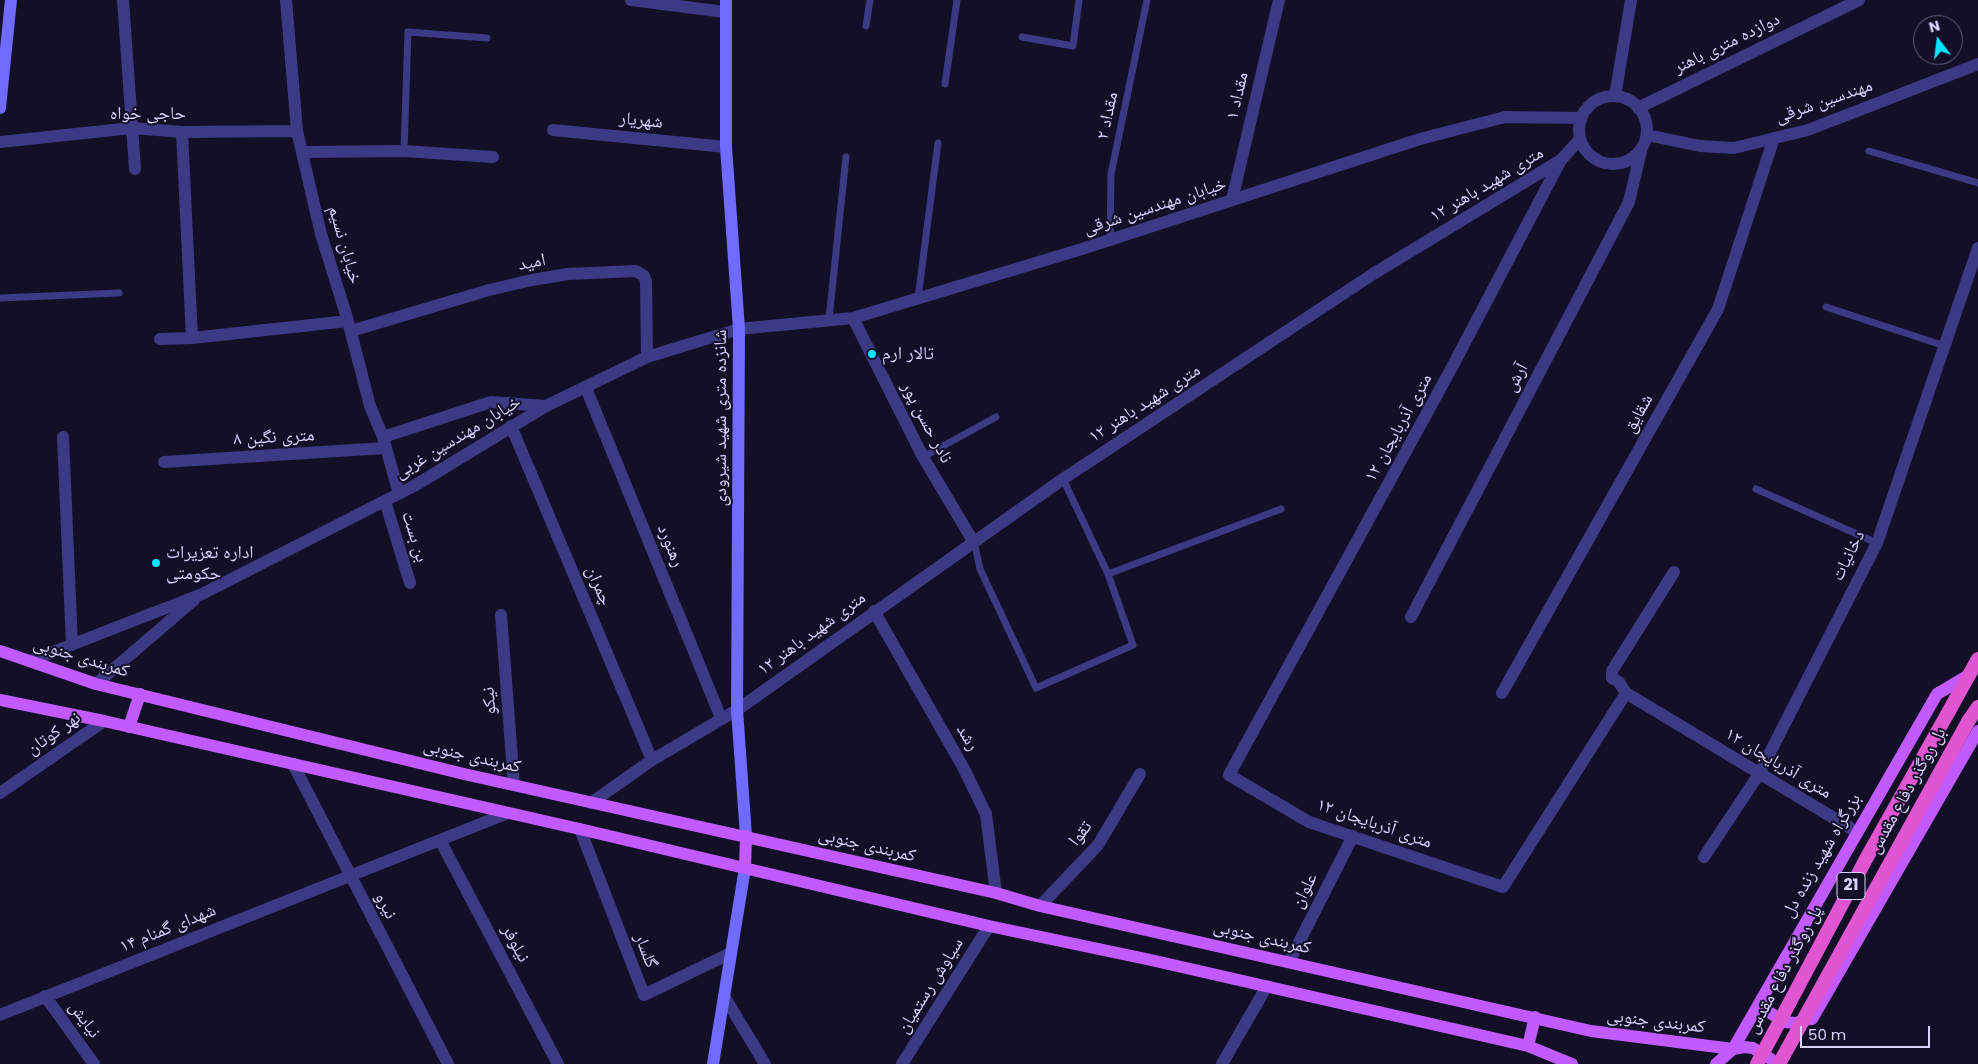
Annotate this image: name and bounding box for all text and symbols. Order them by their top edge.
street label: دوازده متری باهنر [1670,9,1784,79]
north arrow [1913,15,1963,65]
text: N [1927,15,1942,37]
street label: مقداد ۱ [1222,70,1254,122]
street label: مهندسین شرقی [1772,75,1876,129]
street label: مقداد ۲ [1092,90,1124,142]
street label: حاجی خواه [110,103,186,125]
street label: شهریار [618,108,664,134]
street label: ۱۲ متری شهید باهنر [1426,143,1548,227]
street label: خیابان مهندسین شرقی [1081,174,1229,240]
street label: خیابان نسیم [323,203,365,287]
street label: امید [516,250,548,276]
street label: شانزده متری شهید شیرودی [710,329,732,507]
place label: تالار ارم [882,343,934,365]
marker: تالار ارم [866,348,878,360]
street label: ۱۲ متری شهید باهنر [1085,360,1205,448]
street label: آرش [1501,360,1533,396]
street label: ۱۲ متری آذربایجان [1360,370,1438,486]
street label: نادر حسن پور [896,379,956,467]
street label: شقایق [1620,391,1658,437]
street label: خیابان مهندسین غربی [391,392,525,484]
street label: ۸ متری نگین [233,425,315,451]
street label: بن بست [396,509,432,565]
street label: رهنورد [652,521,688,571]
street label: دخانیات [1828,527,1870,585]
place label: اداره تعزیرات حکومتی [166,542,254,584]
marker: اداره تعزیرات حکومتی [150,557,162,569]
street label: چمران [580,563,616,609]
street label: ۱۲ متری شهید باهنر [754,587,870,681]
street label: کمربندی جنوبی [30,633,132,683]
street label: نیکو [478,686,502,716]
street label: نهر کوتان [23,708,85,760]
street label: رشد [951,721,983,755]
street label: ۱۲ متری آذربایجان [1721,724,1835,804]
street label: بل روگذر دفاع مقدس [1864,724,1952,858]
street label: کمربندی جنوبی [421,735,523,779]
street label: بزرگراه شهید زنده دل [1778,790,1866,922]
street label: ۱۲ متری آذربایجان [1314,794,1434,854]
street label: تقوا [1065,817,1097,851]
street label: کمربندی جنوبی [816,824,918,868]
street label: علوان [1287,870,1323,912]
road number: 21 [1837,872,1865,899]
street label: نیرو [369,889,401,923]
street label: ۱۴ شهدای گمنام [117,900,219,958]
street label: پل روگذر دفاع مقدس [1742,902,1828,1038]
street label: کمربندی جنوبی [1211,916,1313,960]
street label: نیلوفر [496,922,534,966]
street label: گلسار [629,931,661,971]
street label: سیاوش رستمیان [893,934,969,1038]
street label: نیایش [63,997,105,1043]
street label: کمربندی جنوبی [1605,1005,1707,1039]
scale bar [1803,1016,1933,1048]
text: 50 m [1808,1024,1846,1045]

